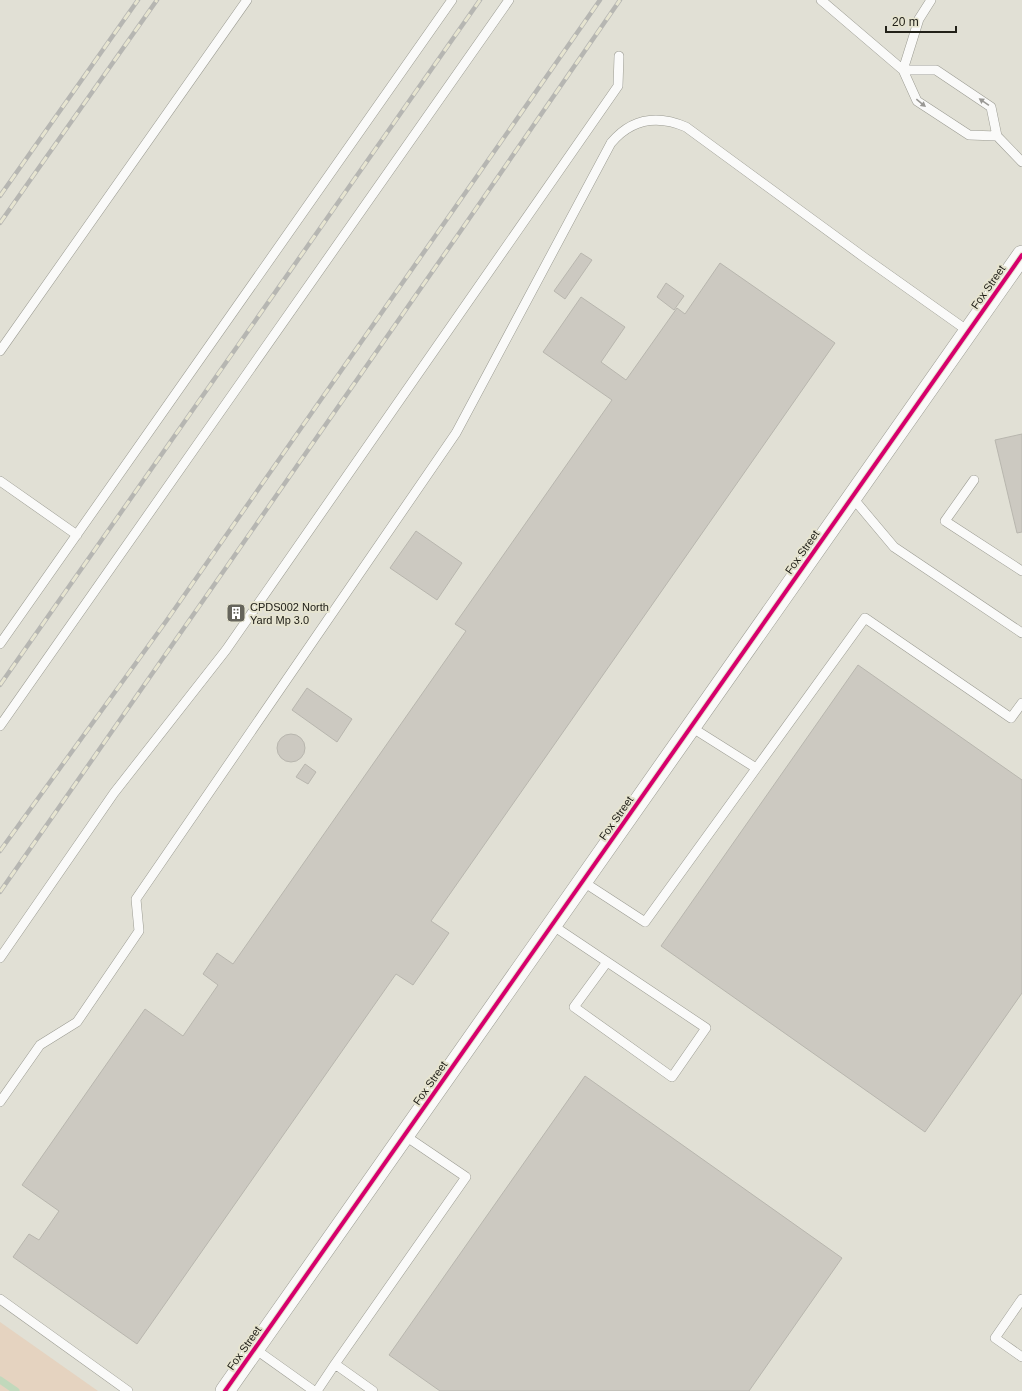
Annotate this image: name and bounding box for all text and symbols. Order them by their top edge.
scale bar [886,8,956,34]
text: 20 m [892,15,919,29]
one-way arrow [979,98,989,106]
one-way arrow [916,99,927,107]
street label: Fox Street [969,263,1007,311]
street label: Fox Street [783,528,821,576]
place label: CPDS002 North Yard Mp 3.0 [250,601,329,626]
building icon: CPDS002 North Yard Mp 3.0 [225,602,247,624]
street label: Fox Street [597,794,635,842]
street label: Fox Street [411,1059,449,1107]
street label: Fox Street [225,1324,263,1372]

